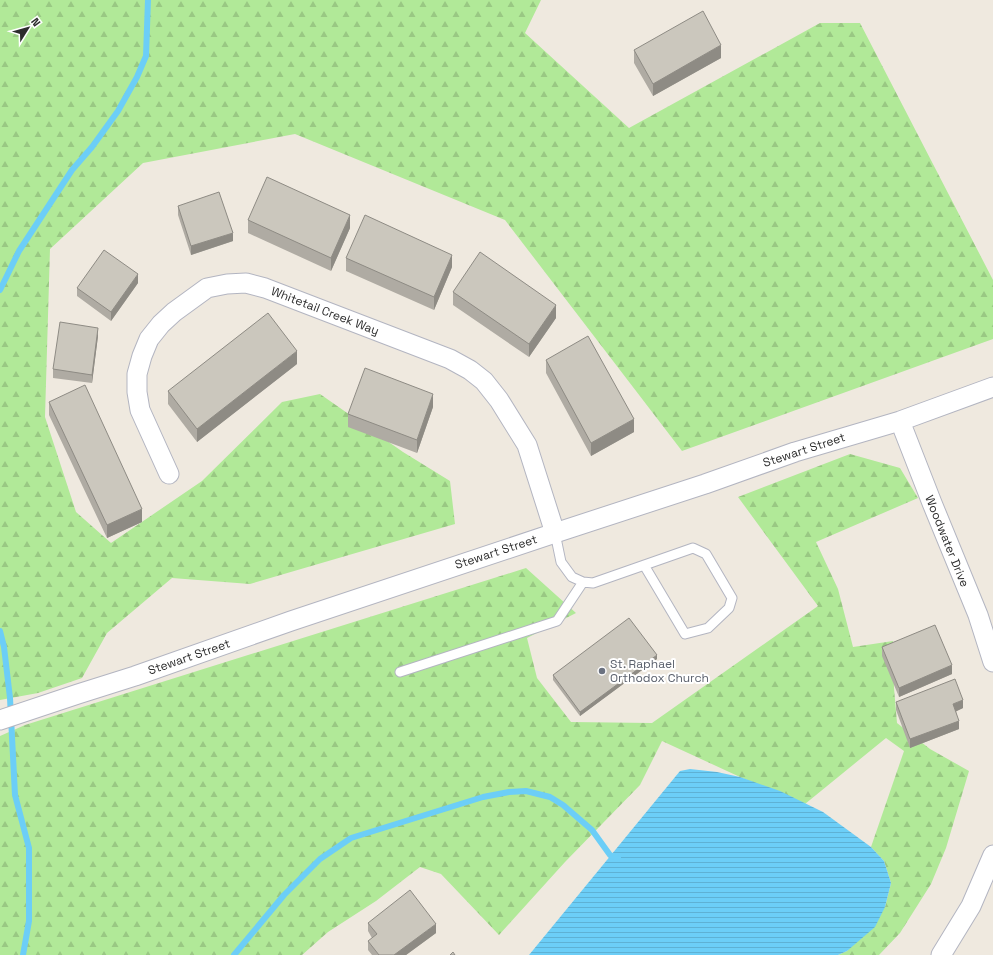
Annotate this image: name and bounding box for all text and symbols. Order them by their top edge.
north arrow [8,8,48,48]
text: N [28,15,44,29]
street label: Whitetail Creek Way [269,283,381,339]
street label: Stewart Street [761,429,847,471]
street label: Woodwater Drive [921,493,973,589]
street label: Stewart Street [453,531,539,573]
street label: Stewart Street [146,635,232,679]
place label: St. Raphael Orthodox Church [610,656,709,686]
marker: St. Raphael Orthodox Church [597,666,607,676]

